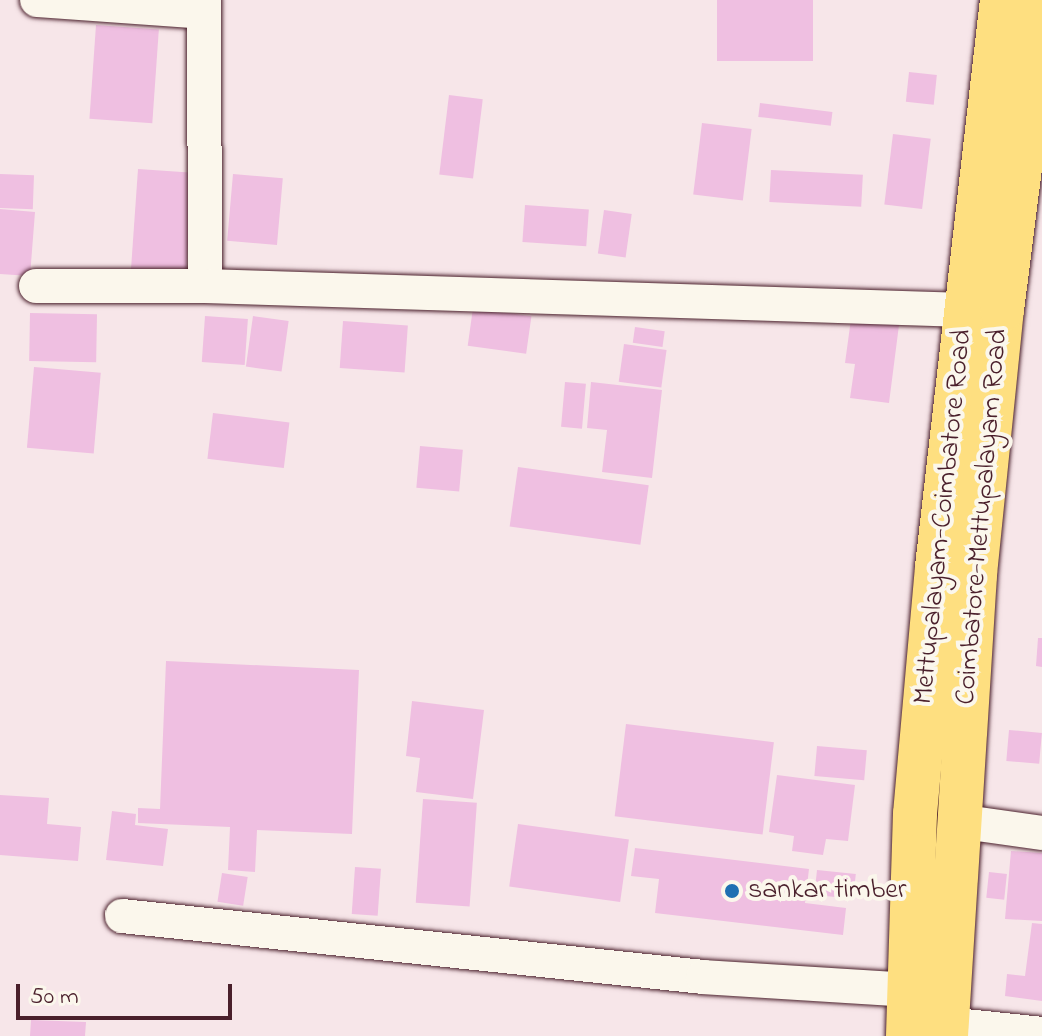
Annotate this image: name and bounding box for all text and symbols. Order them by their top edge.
street label: Mettupalayam-Coimbatore Road [908,328,980,706]
street label: Coimbatore-Mettupalayam Road [950,328,1016,706]
place label: sankar timber [748,874,906,908]
marker: sankar timber [723,882,741,900]
scale bar [20,968,236,1018]
text: 50 m [30,980,79,1015]

